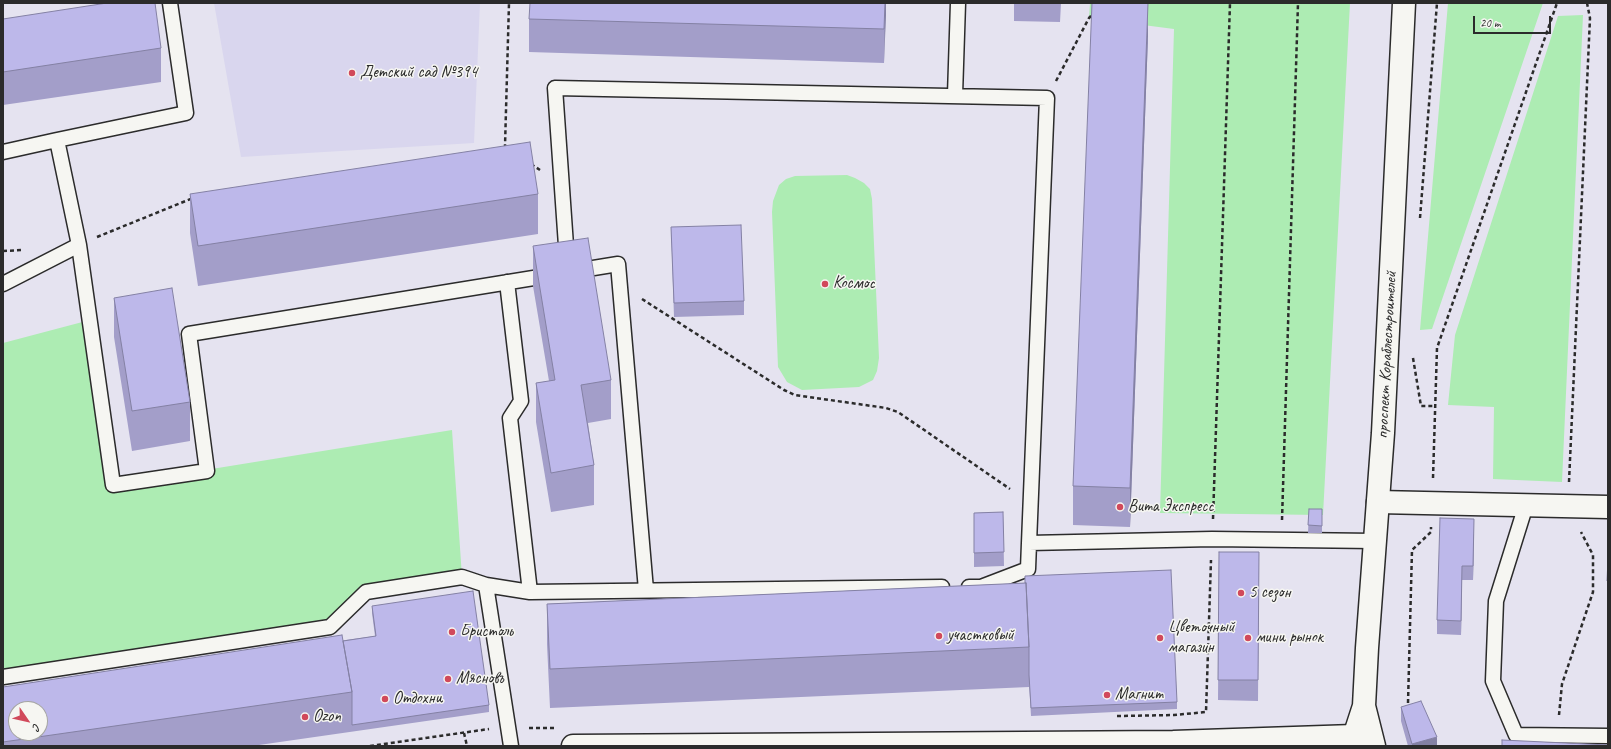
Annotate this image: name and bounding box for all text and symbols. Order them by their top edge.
scale bar [1475,8,1553,34]
text: 20 m [1480,15,1500,31]
place label: Детский сад №394 [360,63,477,83]
marker: Детский сад №394 [347,68,357,78]
street label: проспект Кораблестроителей [1372,271,1402,439]
place label: Космос [833,274,875,294]
marker: Космос [820,279,830,289]
place label: Вита Экспресс [1128,497,1214,517]
marker: Вита Экспресс [1115,502,1125,512]
place label: 5 сезон [1249,583,1291,603]
marker: 5 сезон [1236,588,1246,598]
place label: Цветочный магазин [1168,618,1235,658]
place label: Бристоль [460,622,513,642]
place label: участковый [947,626,1014,646]
marker: Бристоль [447,627,457,637]
place label: мини рынок [1256,628,1323,648]
marker: участковый [934,631,944,641]
marker: Цветочный магазин [1155,633,1165,643]
marker: мини рынок [1243,633,1253,643]
place label: Мясновъ [456,669,504,689]
marker: Мясновъ [443,674,453,684]
place label: Магнит [1115,685,1163,705]
place label: Отдохни [393,689,442,709]
marker: Магнит [1102,690,1112,700]
marker: Отдохни [380,694,390,704]
north arrow [8,701,48,741]
place label: Ozon [313,707,341,727]
marker: Ozon [300,712,310,722]
text: С [30,721,44,733]

